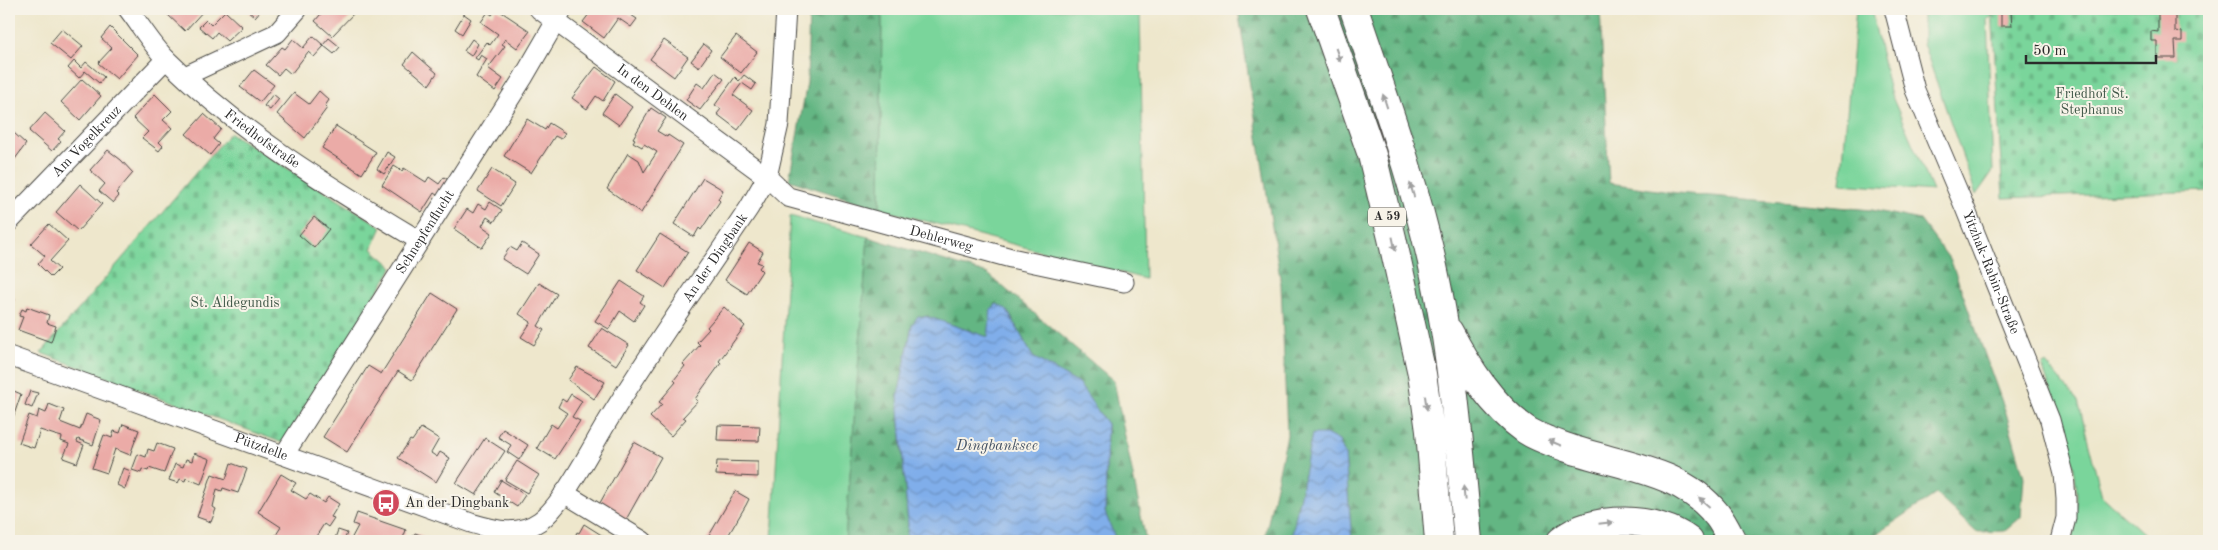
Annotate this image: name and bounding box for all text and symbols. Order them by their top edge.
scale bar [2026,32,2156,64]
text: 50 m [2033,44,2067,59]
one-way arrow [1335,47,1342,62]
street label: In den Dehlen [614,62,691,124]
park label: Friedhof St. Stephanus [2055,87,2129,117]
one-way arrow [1380,94,1388,109]
street label: Am Vogelkreuz [49,103,124,180]
street label: Friedhofstraße [222,107,302,171]
one-way arrow [1408,182,1416,197]
street label: Schnepfenflucht [394,188,457,276]
road number: A 59 [1368,208,1406,226]
street label: Yitzhak-Rabin-Straße [1960,208,2022,336]
street label: An der Dingbank [680,211,750,305]
street label: Dehlerweg [908,224,975,254]
one-way arrow [1390,236,1398,251]
park label: St. Aldegundis [190,296,280,310]
one-way arrow [1422,395,1430,411]
street label: Pützdelle [232,431,290,463]
one-way arrow [1548,438,1562,446]
water label: Dingbanksee [955,439,1038,454]
one-way arrow [1460,484,1468,500]
bus stop icon: An der Dingbank [371,488,401,518]
place label: An der Dingbank [405,496,509,510]
one-way arrow [1698,496,1710,508]
one-way arrow [1598,519,1614,527]

